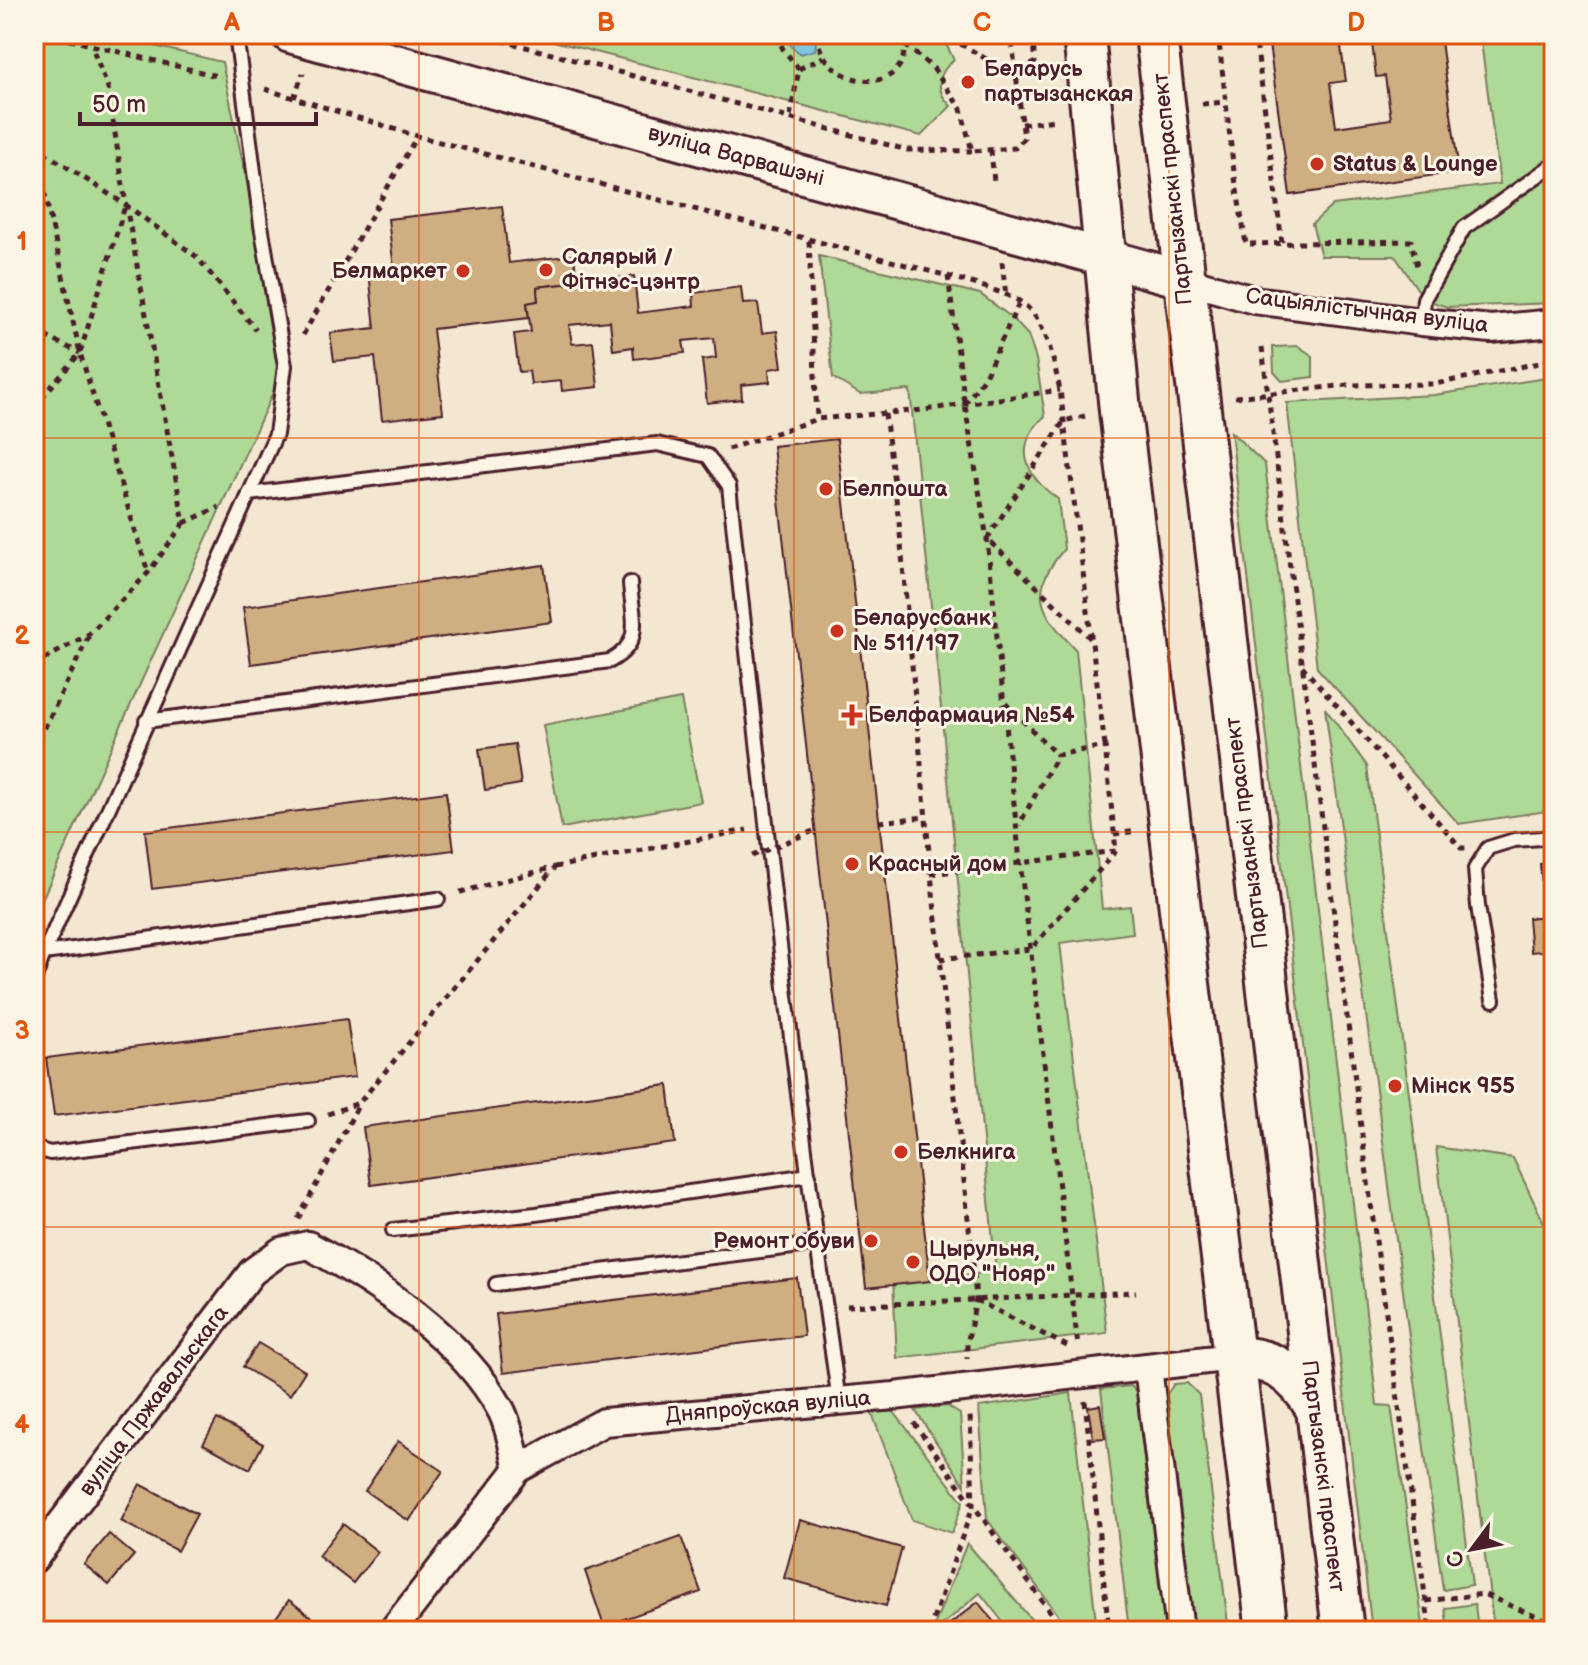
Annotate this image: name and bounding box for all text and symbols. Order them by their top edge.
text: A [223,8,240,39]
text: B [597,8,615,39]
text: C [973,8,991,39]
text: D [1347,8,1365,39]
place label: Беларусь партызанская [984,56,1133,108]
street label: Партызанскі праспект [1147,71,1199,306]
marker: Беларусь партызанская [959,73,977,91]
scale bar [80,76,316,126]
text: 50 m [92,90,146,119]
street label: вуліца Варвашэні [645,119,827,193]
place label: Status & Lounge [1333,151,1498,178]
marker: Status & Lounge [1308,155,1326,173]
text: 1 [17,227,27,258]
place label: Салярый / Фітнэс-цэнтр [562,244,700,296]
place label: Белмаркет [332,258,448,285]
marker: Салярый / Фітнэс-цэнтр [537,261,555,279]
marker: Белмаркет [454,262,472,280]
street label: Сацыялістычная вуліца [1244,283,1490,339]
place label: Белпошта [842,476,948,503]
marker: Белпошта [817,480,835,498]
place label: Беларусбанк № 511/197 [853,605,991,657]
text: 2 [14,621,30,652]
marker: Беларусбанк № 511/197 [828,622,846,640]
place label: Белфармация №54 [868,702,1075,729]
marker: Белфармация №54 [843,706,861,724]
street label: Партызанскі праспект [1219,715,1275,950]
place label: Красный дом [868,851,1007,878]
marker: Красный дом [843,855,861,873]
text: 3 [14,1016,30,1047]
place label: Мінск 955 [1411,1073,1515,1100]
marker: Мінск 955 [1386,1077,1404,1095]
place label: Белкнига [917,1139,1015,1166]
marker: Белкнига [892,1143,910,1161]
place label: Ремонт обуви [713,1228,855,1255]
marker: Ремонт обуви [862,1232,880,1250]
place label: Цырульня, ОДО "Нояр" [929,1236,1055,1288]
marker: Цырульня, ОДО "Нояр" [904,1253,922,1271]
street label: вуліца Пржавальскага [73,1300,235,1502]
street label: Партызанскі праспект [1295,1359,1351,1594]
street label: Дняпроўская вуліца [664,1385,872,1429]
text: 4 [14,1410,30,1441]
north arrow [1432,1509,1512,1589]
text: С [1441,1545,1472,1572]

